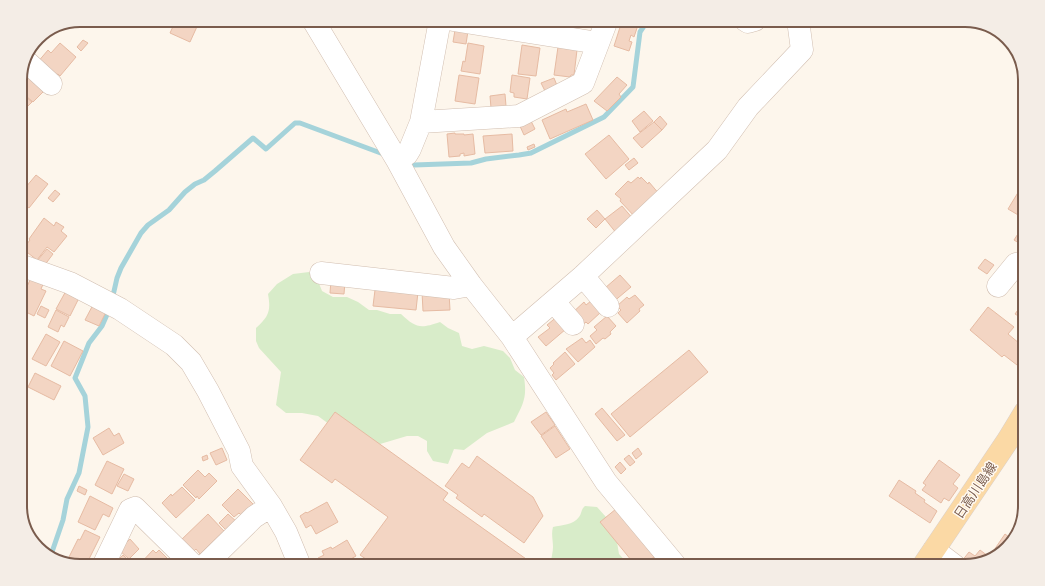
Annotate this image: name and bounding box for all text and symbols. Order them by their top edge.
street label: 日高川島線 [951,459,1001,522]

